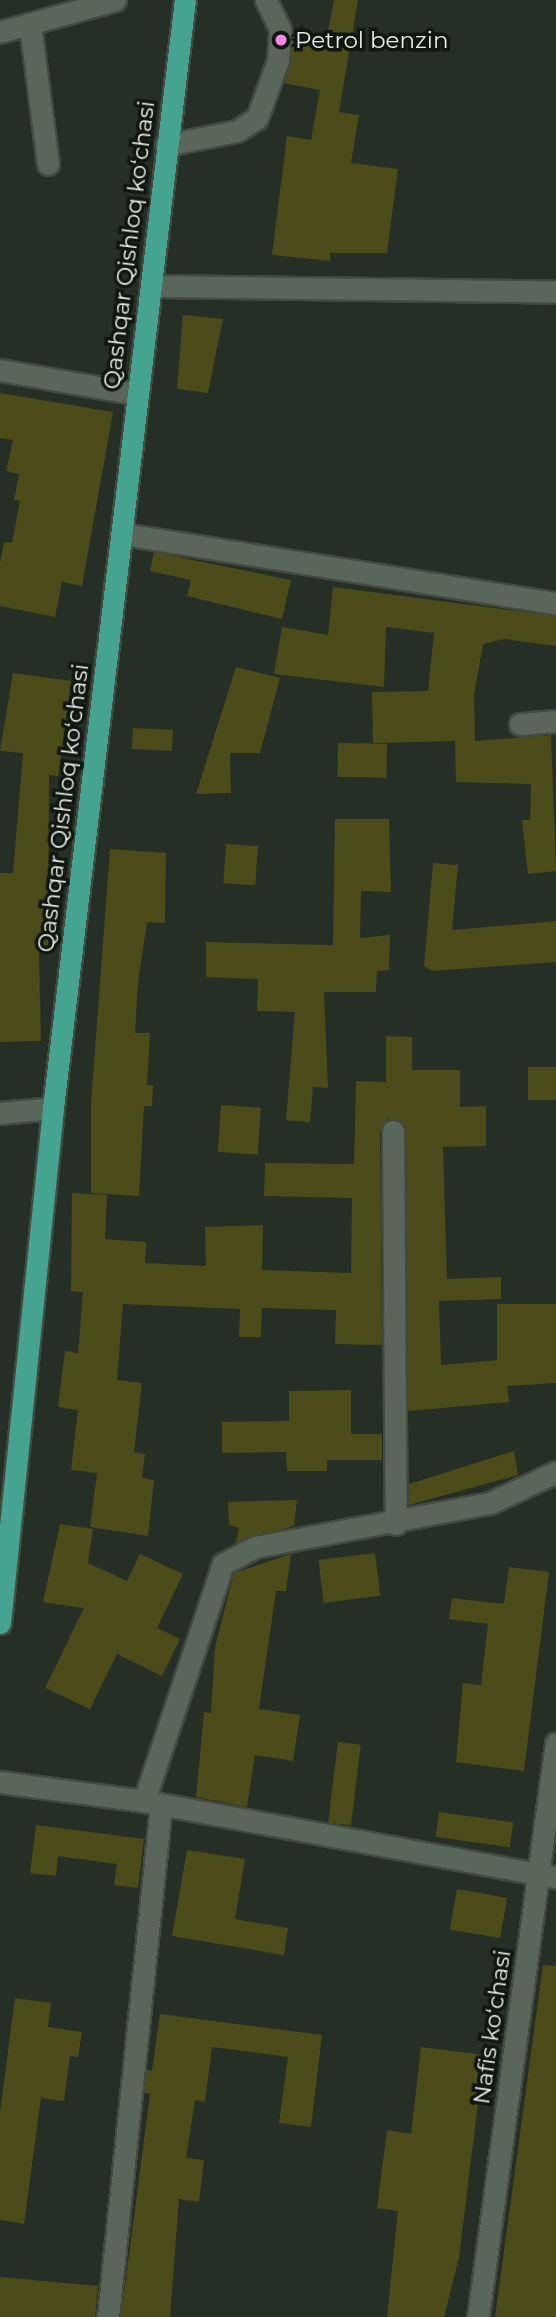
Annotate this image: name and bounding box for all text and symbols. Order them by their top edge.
place label: Petrol benzin [295,26,449,54]
marker: Petrol benzin [273,32,289,48]
street label: Qashqar Qishloq koʻchasi [98,99,160,391]
street label: Qashqar Qishloq koʻchasi [32,662,94,954]
street label: Nafis koʻchasi [468,1948,516,2106]

